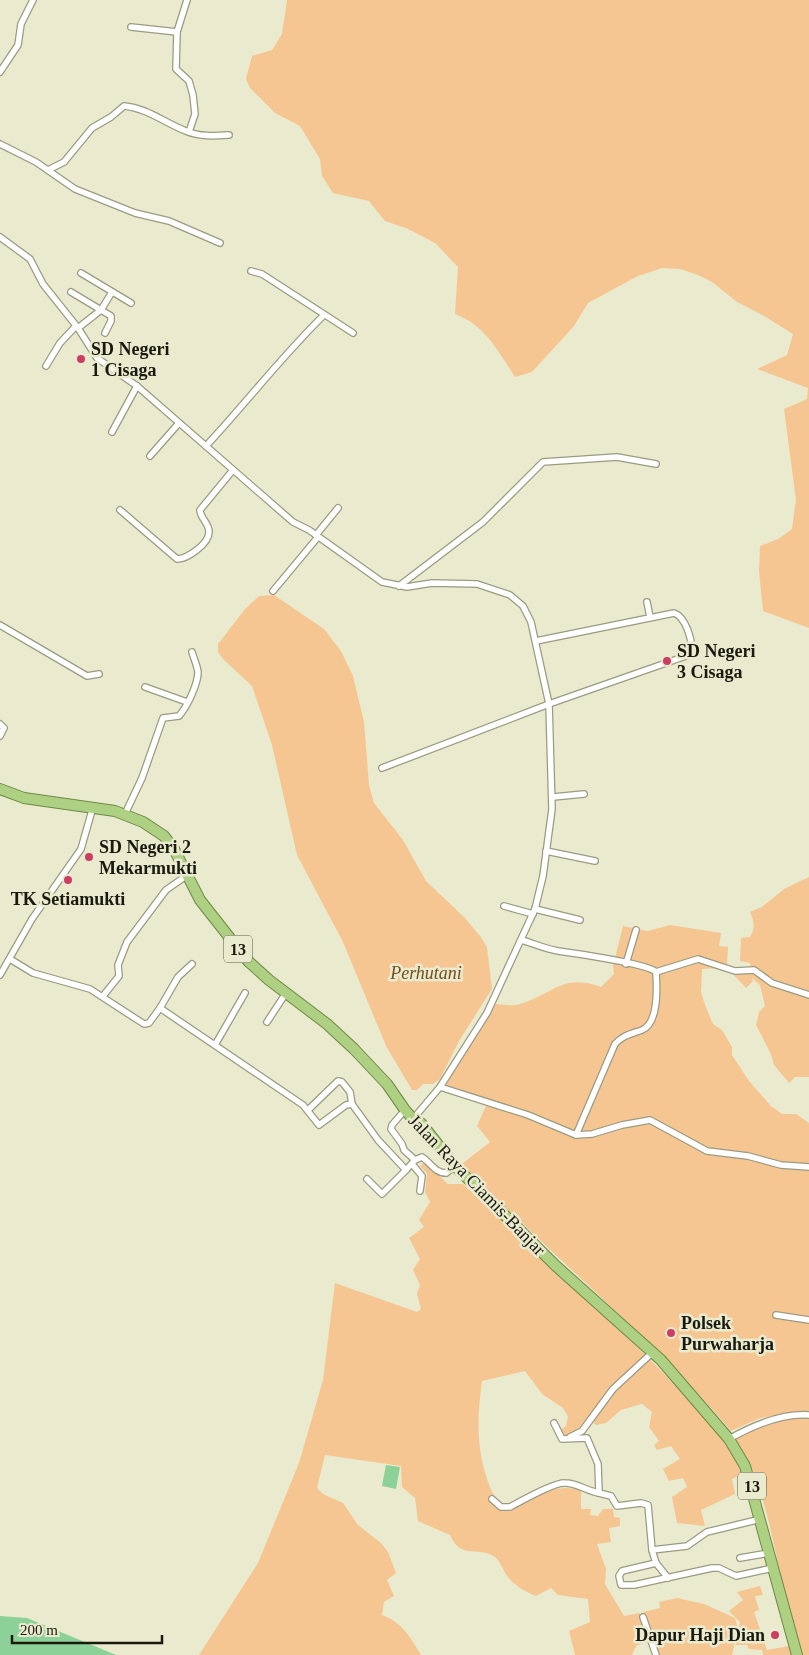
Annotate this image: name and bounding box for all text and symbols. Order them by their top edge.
place label: SD Negeri 1 Cisaga [91,339,169,380]
marker: SD Negeri 1 Cisaga [75,353,87,365]
place label: SD Negeri 3 Cisaga [677,641,755,682]
marker: SD Negeri 3 Cisaga [661,655,673,667]
place label: SD Negeri 2 Mekarmukti [99,837,197,878]
marker: SD Negeri 2 Mekarmukti [83,851,95,863]
marker: TK Setiamukti [62,874,74,886]
place label: TK Setiamukti [11,889,125,909]
road number: 13 [224,936,252,962]
park label: Perhutani [389,963,462,983]
street label: Jalan Raya Ciamis-Banjar [405,1110,549,1260]
place label: Polsek Purwaharja [681,1313,774,1354]
marker: Polsek Purwaharja [665,1327,677,1339]
road number: 13 [738,1472,766,1500]
scale bar [12,1612,162,1644]
text: 200 m [20,1622,58,1638]
place label: Dapur Haji Dian [635,1625,765,1645]
marker: Dapur Haji Dian [769,1629,781,1641]

